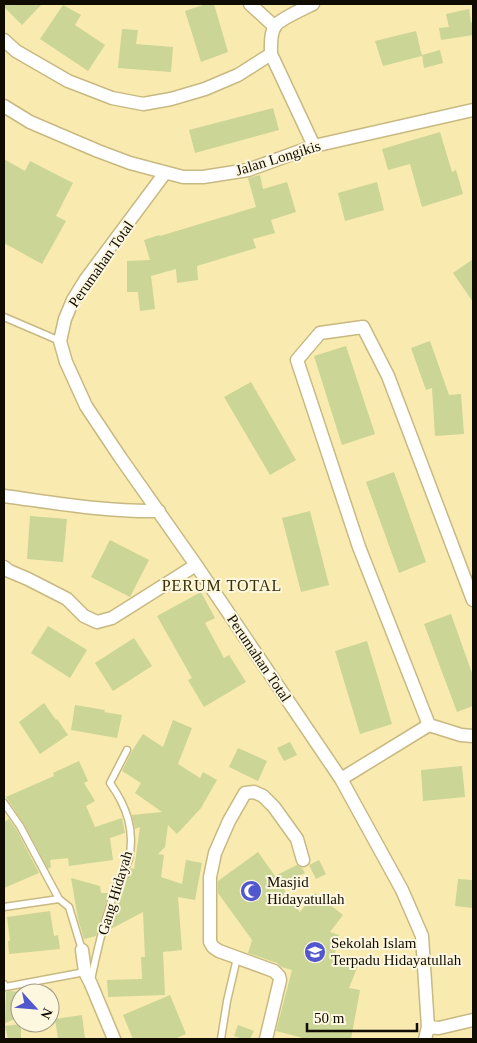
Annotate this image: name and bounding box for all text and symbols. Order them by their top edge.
street label: Jalan Longikis [234,137,323,179]
street label: Perumahan Total [65,218,137,310]
district label: PERUM TOTAL [162,577,282,594]
street label: Perumahan Total [224,611,294,705]
street label: Gang Hidayah [95,849,136,937]
place label: Masjid Hidayatullah [267,874,345,907]
mosque icon: Masjid Hidayatullah [239,879,263,903]
place label: Sekolah Islam Terpadu Hidayatullah [331,935,462,968]
school or university icon: Sekolah Islam Terpadu Hidayatullah [303,940,327,964]
north arrow [10,983,60,1033]
scale bar [307,1000,417,1032]
text: N [37,1006,55,1021]
text: 50 m [314,1010,345,1026]

